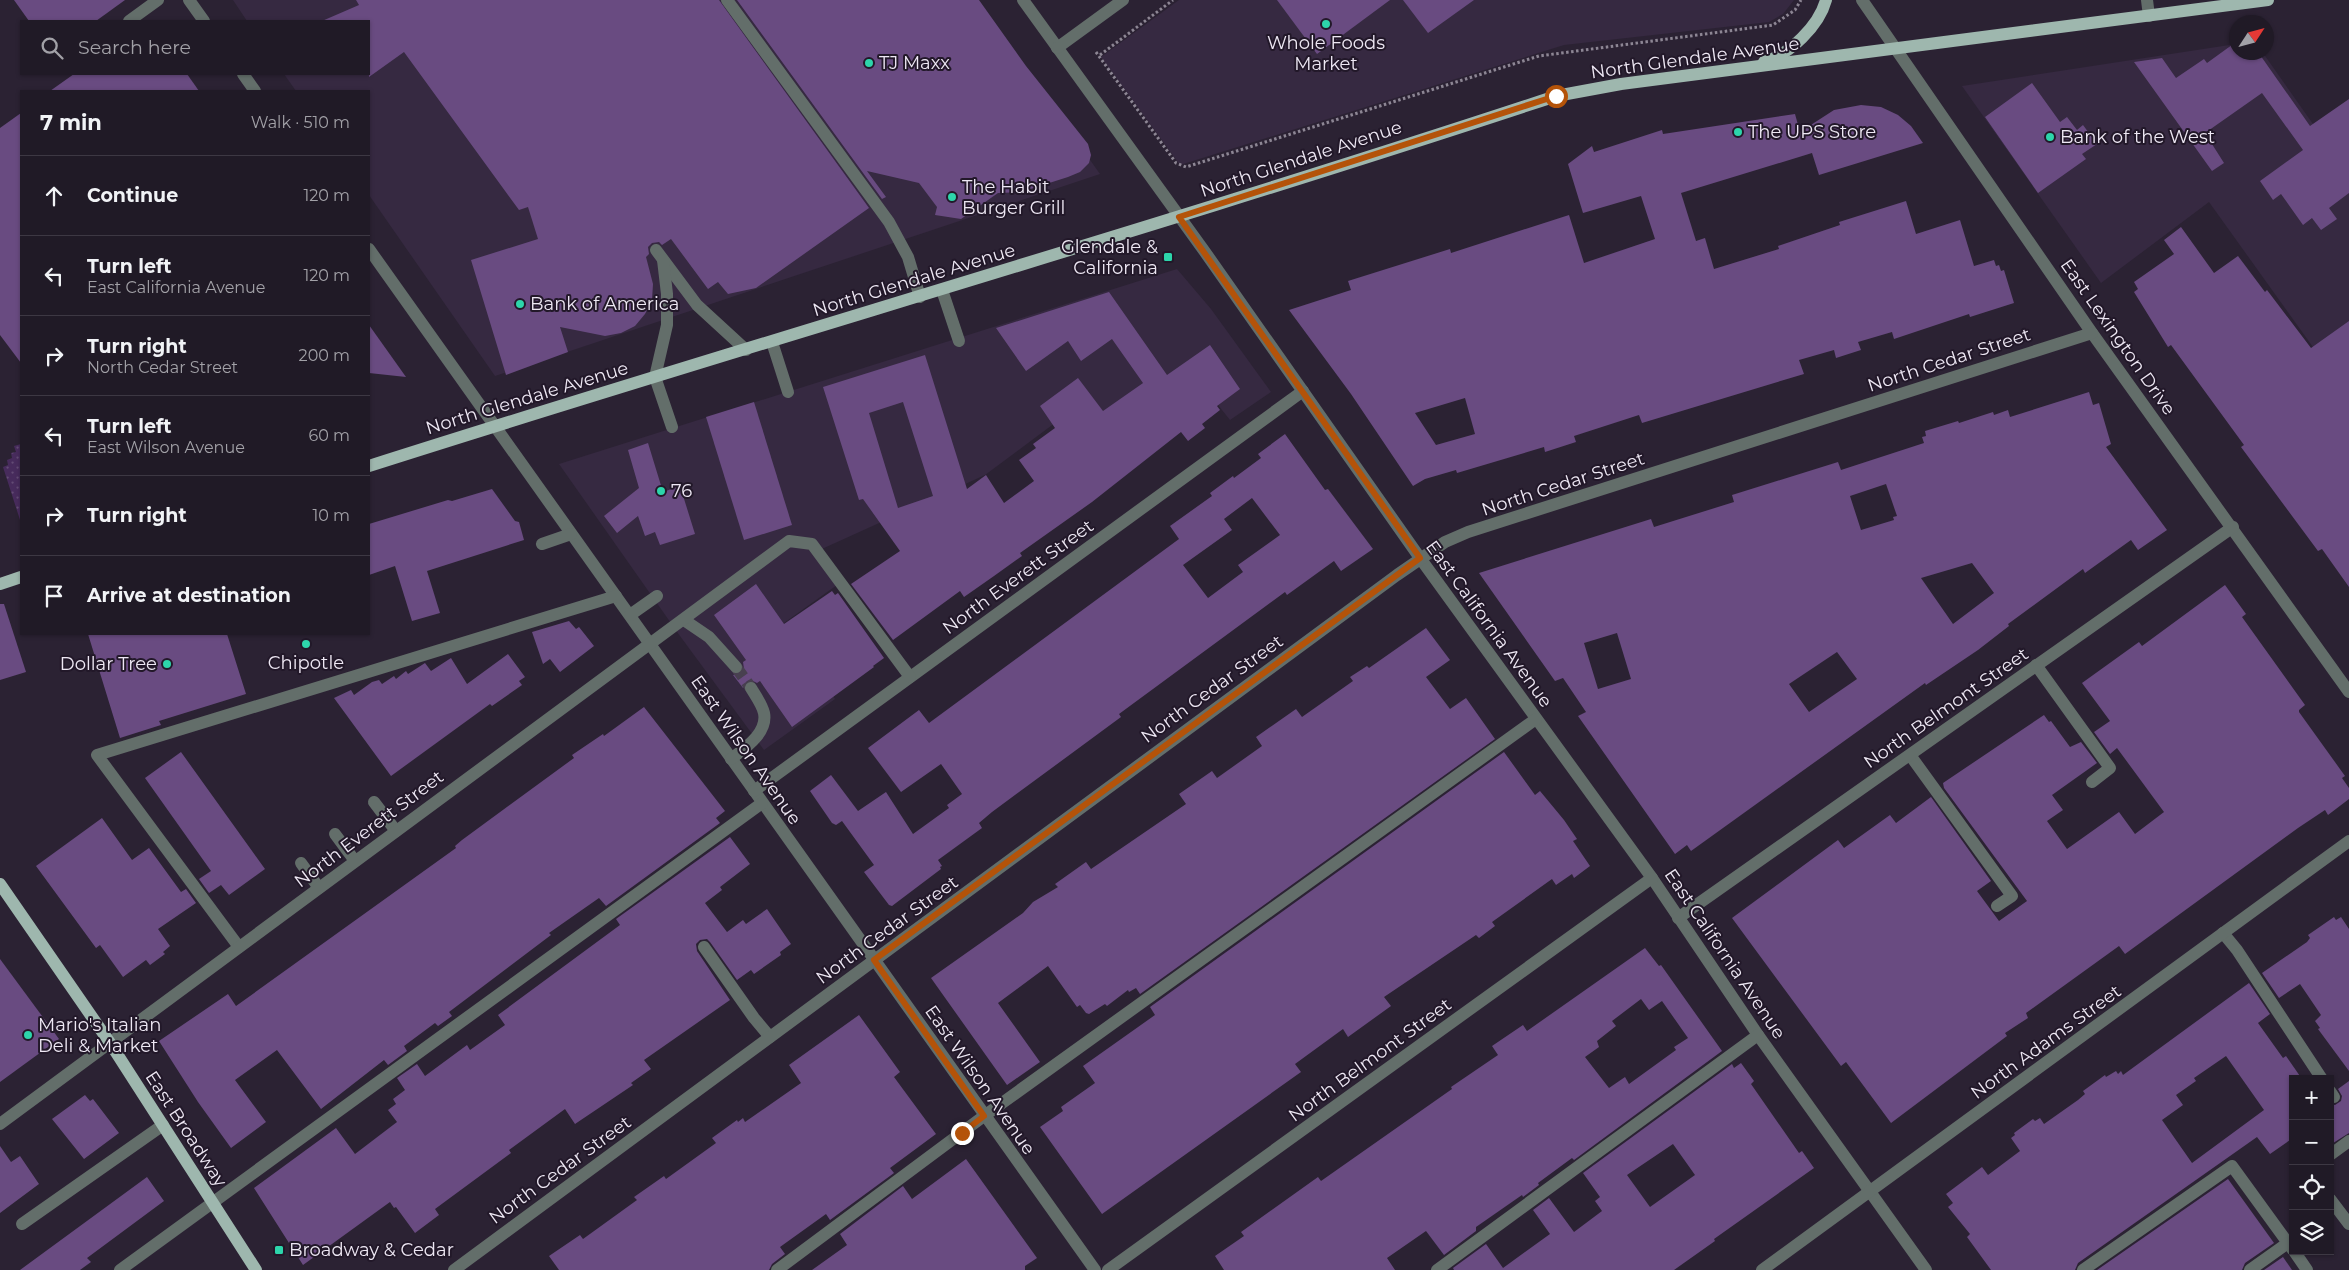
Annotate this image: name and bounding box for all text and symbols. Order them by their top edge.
north arrow [2229,15,2274,60]
marker: Whole Foods Market [1320,18,1332,30]
search box [20,20,370,75]
place label: Whole Foods Market [1267,32,1385,75]
street label: North Glendale Avenue [1589,32,1801,84]
icon: search [38,34,66,62]
text: Search here [78,36,191,59]
place label: TJ Maxx [879,52,950,74]
marker: TJ Maxx [863,57,875,69]
route start [1545,85,1568,108]
text: 7 min [40,110,102,135]
text: Walk · 510 m [251,113,350,132]
street label: North Glendale Avenue [1197,116,1405,202]
place label: The UPS Store [1748,121,1876,143]
marker: The UPS Store [1732,126,1744,138]
place label: Bank of the West [2060,126,2215,148]
marker: Bank of the West [2044,131,2056,143]
place label: The Habit Burger Grill [962,176,1065,219]
icon: ahead [40,182,68,210]
text: Continue [87,184,178,207]
text: 120 m [303,186,350,205]
marker: The Habit Burger Grill [946,191,958,203]
place label: Glendale & California [1061,236,1158,279]
street label: North Glendale Avenue [810,239,1018,321]
marker: Glendale & California [1162,251,1174,263]
text: Turn left [87,255,172,278]
street label: East Lexington Drive [2056,255,2180,419]
icon: left [40,262,68,290]
text: 120 m [303,266,350,285]
text: East California Avenue [87,278,266,297]
place label: Bank of America [530,293,680,315]
marker: Bank of America [514,298,526,310]
street label: North Cedar Street [1865,323,2033,397]
text: Turn right [87,335,187,358]
icon: right [40,342,68,370]
text: 200 m [299,346,350,365]
street label: North Glendale Avenue [423,357,631,439]
text: North Cedar Street [87,358,238,377]
text: Turn left [87,415,172,438]
icon: left [40,422,68,450]
text: 60 m [308,426,350,445]
text: East Wilson Avenue [87,438,245,457]
street label: North Cedar Street [1479,447,1647,521]
place label: 76 [671,480,692,502]
marker: 76 [655,485,667,497]
icon: right [40,502,68,530]
text: Turn right [87,504,187,527]
text: 10 m [312,506,350,525]
street label: North Everett Street [938,515,1098,639]
street label: East California Avenue [1421,536,1557,712]
icon: arrive [40,582,68,610]
text: Arrive at destination [87,584,291,607]
street label: North Cedar Street [1137,630,1287,748]
marker: Chipotle [300,638,312,650]
street label: North Belmont Street [1859,643,2033,773]
place label: Chipotle [268,652,344,674]
place label: Dollar Tree [60,653,157,675]
marker: Dollar Tree [161,658,173,670]
street label: East Wilson Avenue [686,671,806,829]
street label: North Everett Street [290,766,448,892]
street label: East California Avenue [1660,865,1790,1044]
street label: North Cedar Street [812,871,962,989]
street label: North Adams Street [1967,980,2125,1104]
street label: North Belmont Street [1284,994,1456,1126]
street label: East Wilson Avenue [920,1001,1040,1159]
place label: Mario's Italian Deli & Market [38,1014,161,1057]
marker: Mario's Italian Deli & Market [22,1029,34,1041]
street label: East Broadway [140,1067,232,1191]
map controls [2289,1075,2334,1255]
button: + [2289,1075,2334,1120]
street label: North Cedar Street [485,1111,635,1229]
button: − [2289,1120,2334,1165]
route end [951,1122,974,1145]
button: locate [2289,1165,2334,1210]
button: layers [2289,1210,2334,1255]
place label: Broadway & Cedar [289,1239,454,1261]
marker: Broadway & Cedar [273,1244,285,1256]

